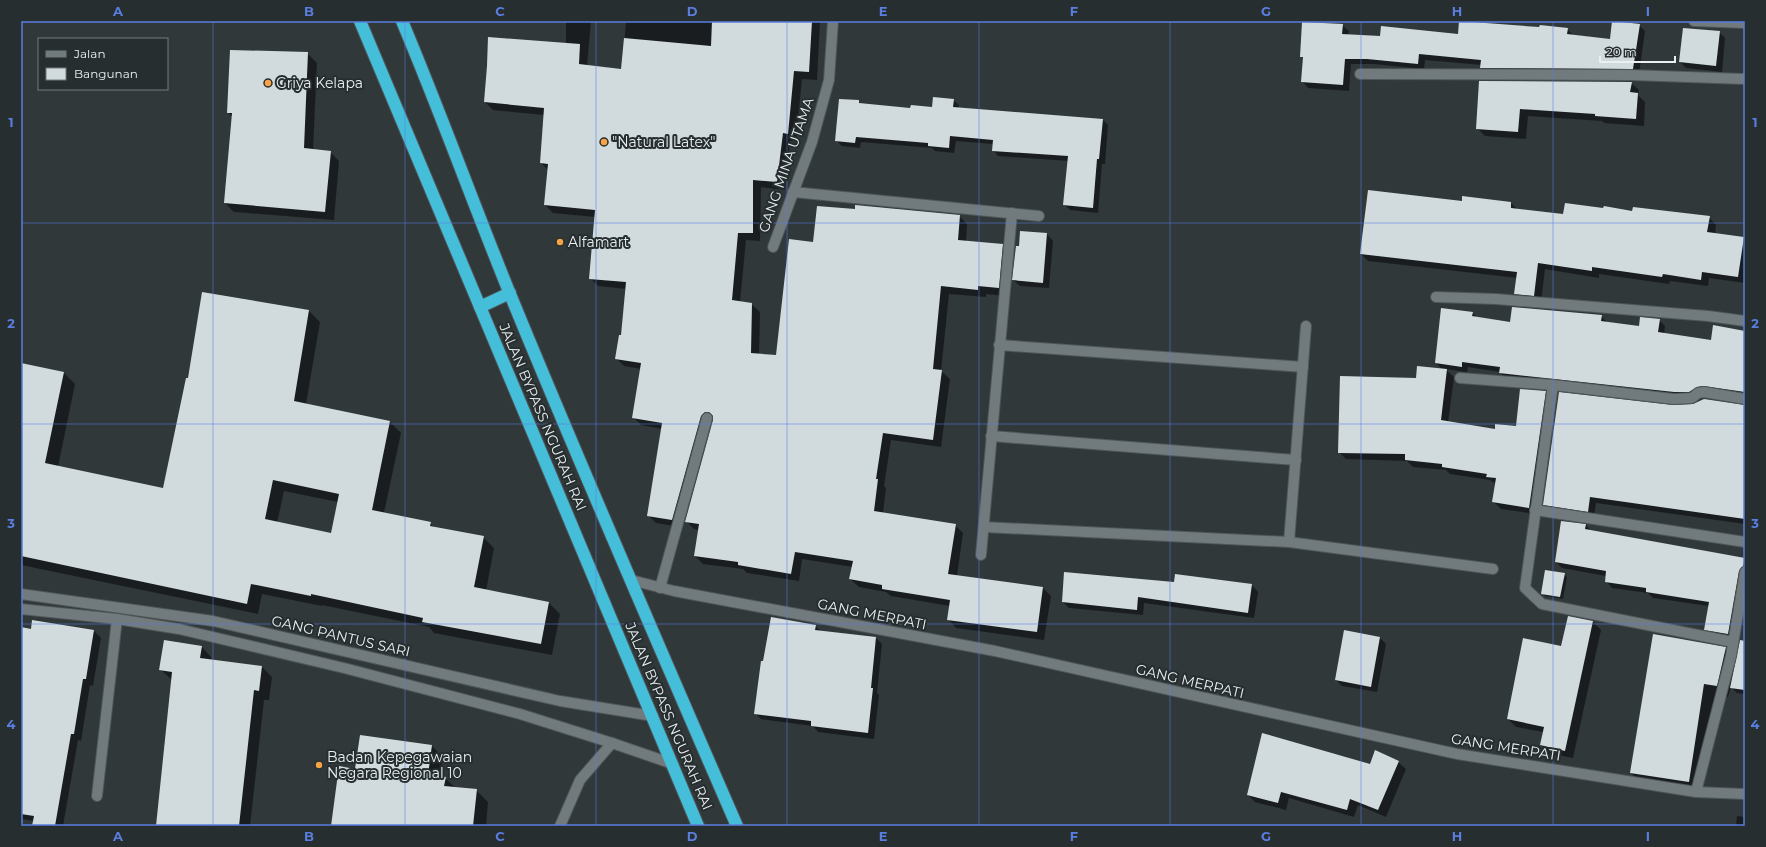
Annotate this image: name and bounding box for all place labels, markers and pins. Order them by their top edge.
place label: Griya Kelapa [276,74,363,92]
marker: Griya Kelapa [263,78,273,88]
place label: "Natural Latex" [612,133,716,151]
marker: "Natural Latex" [599,137,609,147]
place label: Alfamart [568,233,630,251]
marker: Alfamart [555,237,565,247]
place label: Badan Kepegawaian Negara Regional 10 [327,748,472,782]
marker: Badan Kepegawaian Negara Regional 10 [314,760,324,770]

